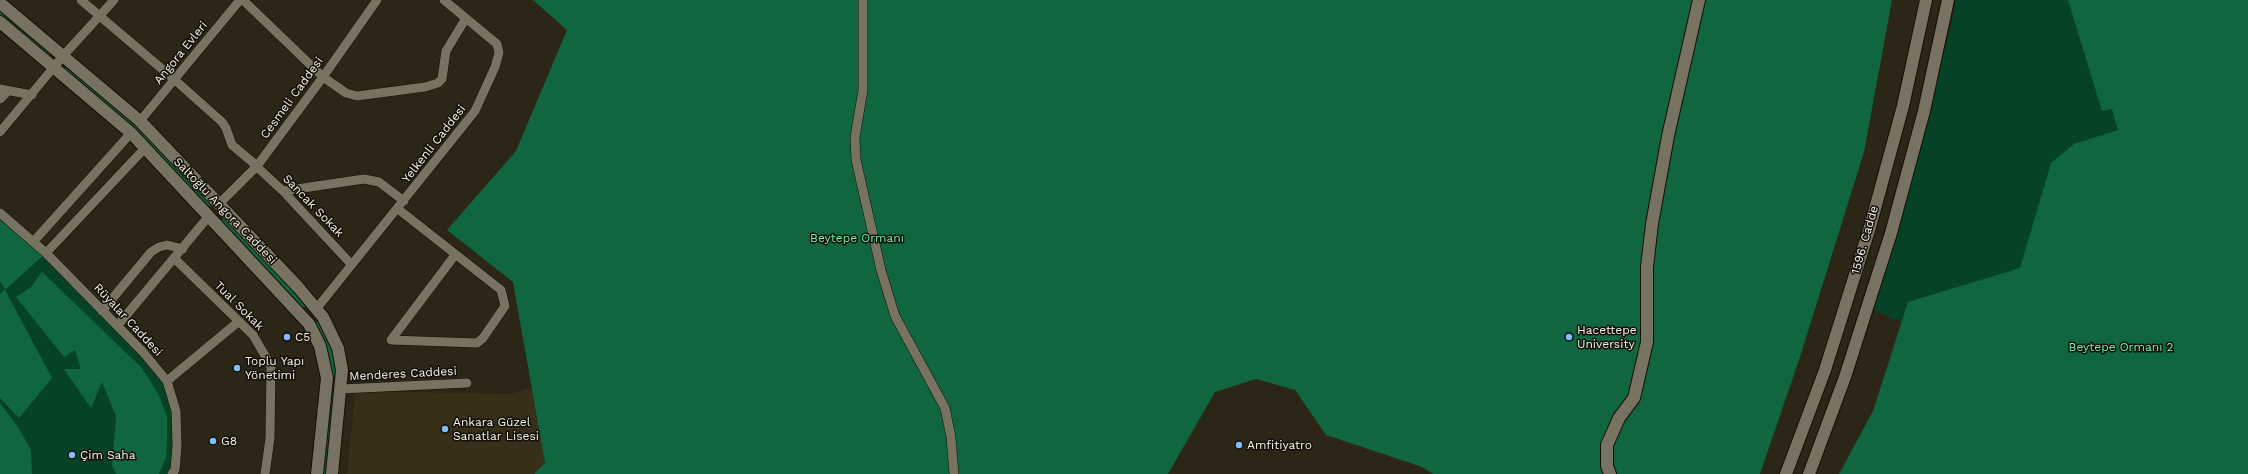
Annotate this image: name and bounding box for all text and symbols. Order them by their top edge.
street label: Angora Evleri [151,19,211,87]
street label: Cesmeli Caddesi [258,54,326,142]
street label: Yelkenli Caddesi [399,102,469,186]
street label: Saltoğlu Angora Caddesi [170,155,280,267]
street label: Sancak Sokak [280,172,346,240]
street label: 1596. Cadde [1848,204,1882,276]
park label: Beytepe Ormanı [810,231,904,245]
street label: Tual Sokak [211,278,267,334]
street label: Rüyalar Caddesi [91,281,165,359]
place label: Hacettepe University [1577,323,1637,351]
place label: C5 [295,330,310,344]
marker: C5 [282,332,292,342]
marker: Hacettepe University [1564,332,1574,342]
park label: Beytepe Ormanı 2 [2069,340,2173,354]
place label: Toplu Yapı Yönetimi [245,354,304,382]
marker: Toplu Yapı Yönetimi [232,363,242,373]
street label: Menderes Caddesi [349,364,457,384]
place label: Ankara Güzel Sanatlar Lisesi [453,415,539,443]
marker: Ankara Güzel Sanatlar Lisesi [440,424,450,434]
place label: G8 [221,434,237,448]
marker: G8 [208,436,218,446]
place label: Amfitiyatro [1247,438,1312,452]
marker: Amfitiyatro [1234,440,1244,450]
place label: Çim Saha [80,448,136,462]
marker: Çim Saha [67,450,77,460]

